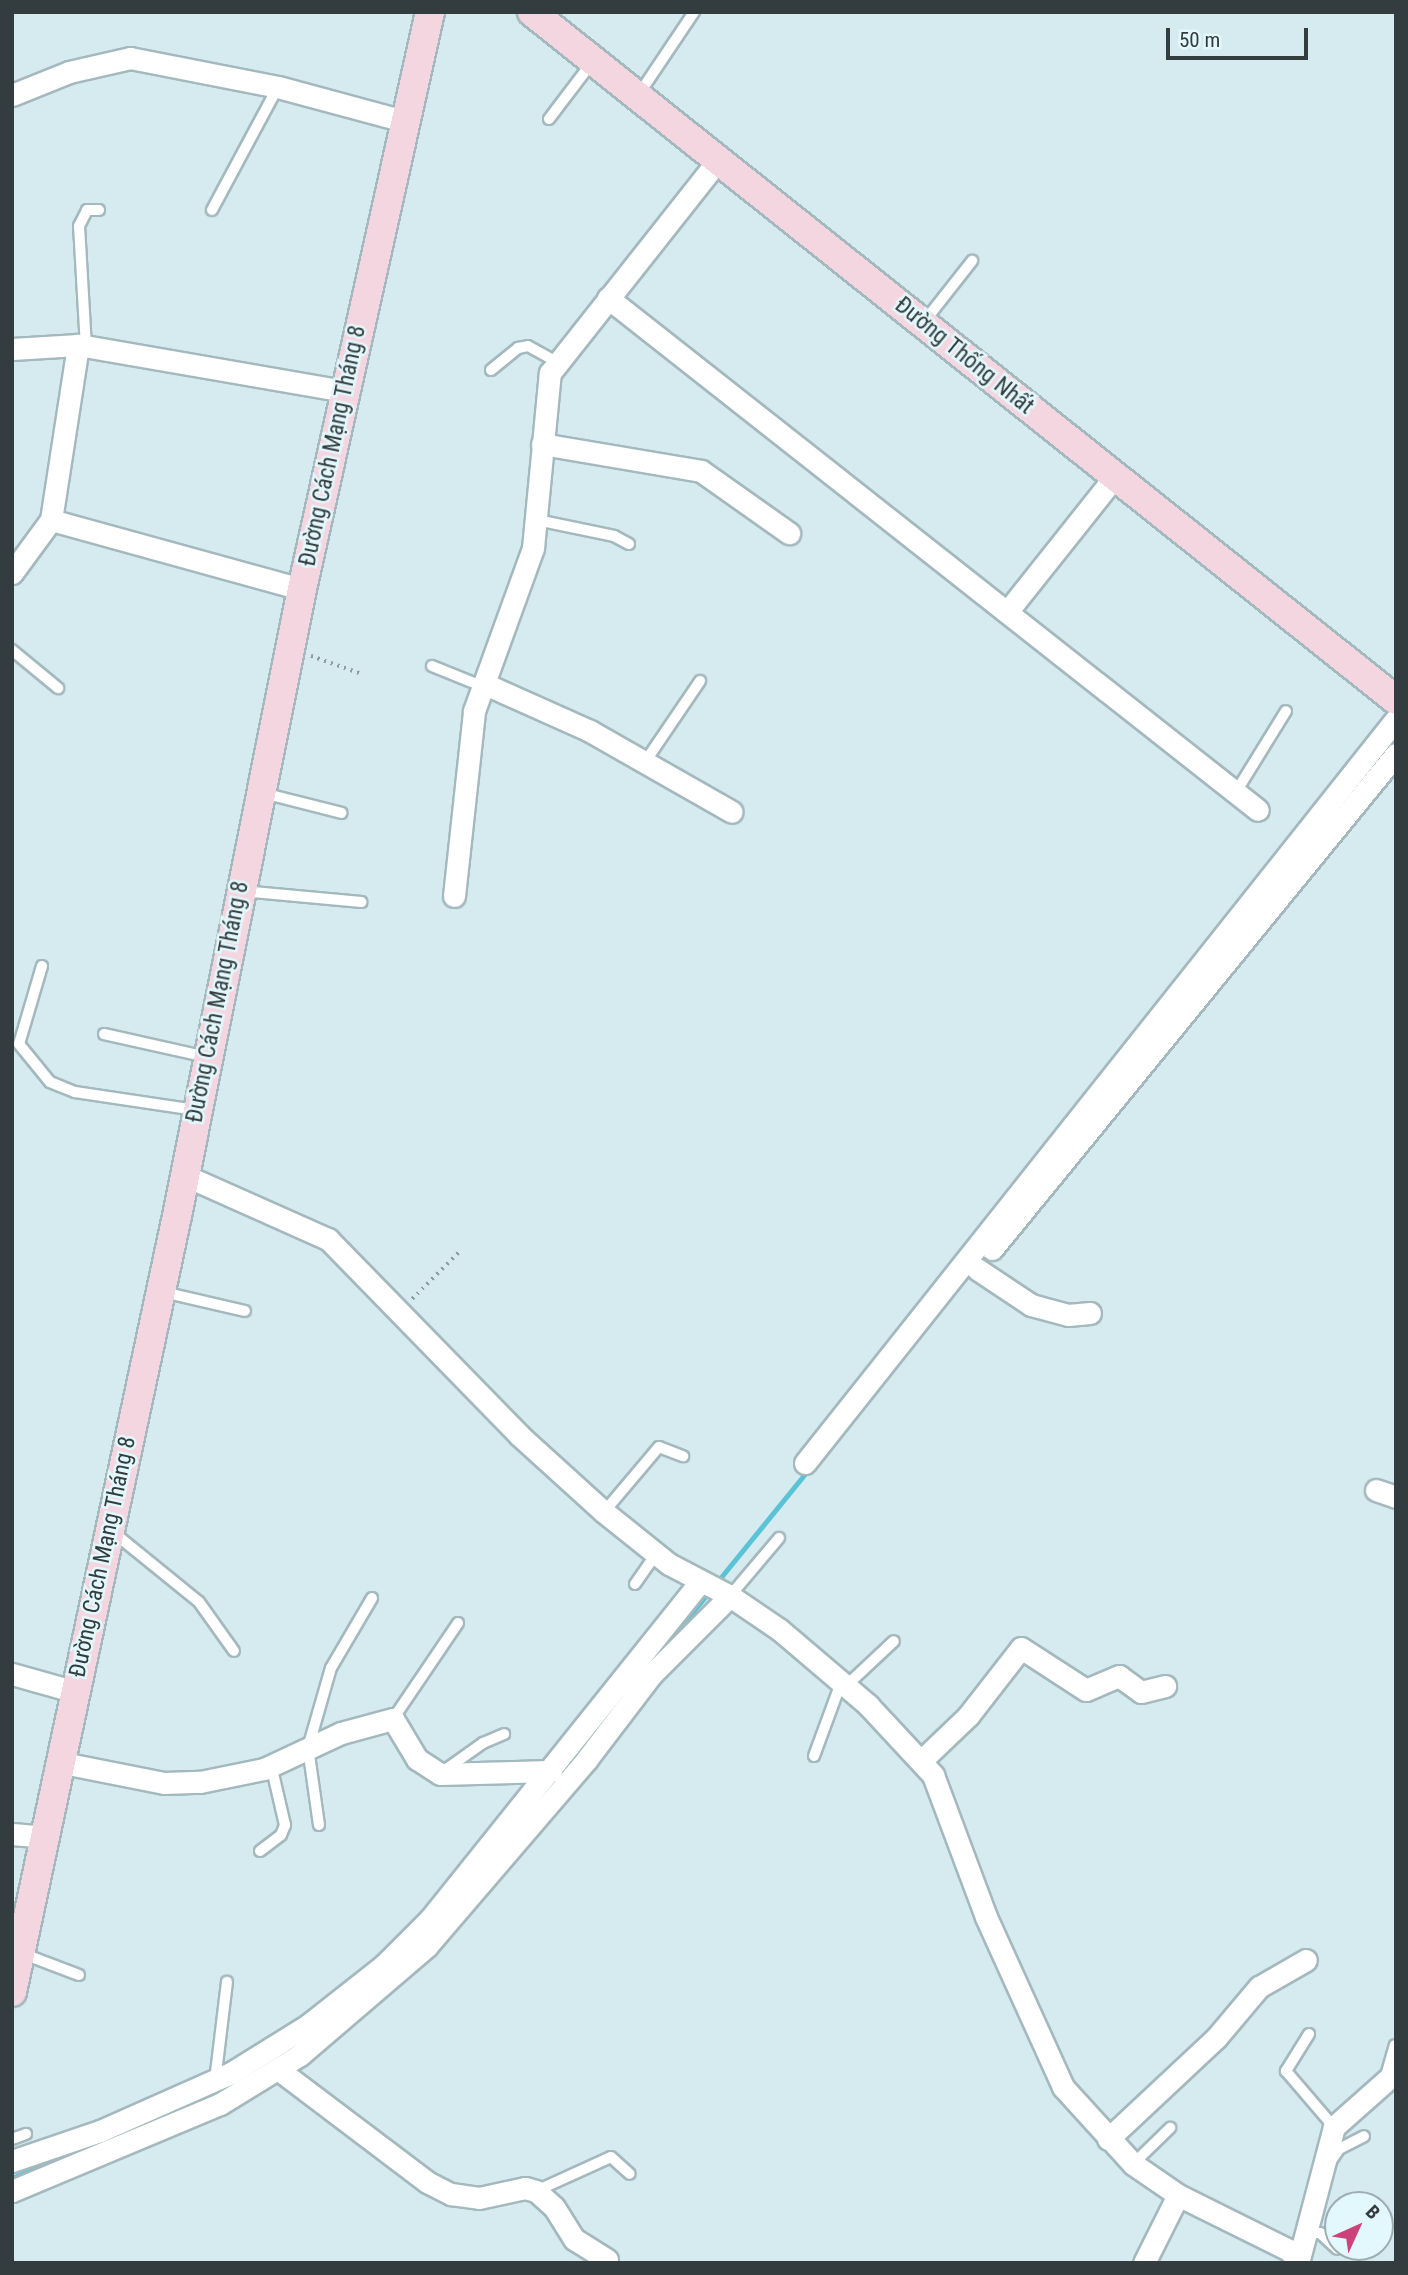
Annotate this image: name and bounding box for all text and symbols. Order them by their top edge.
scale bar [1170,14,1312,58]
text: 50 m [1179,28,1220,52]
street label: Đường Thống Nhất [889,291,1039,421]
street label: Đường Cách Mạng Tháng 8 [294,323,372,569]
street label: Đường Cách Mạng Tháng 8 [181,879,255,1125]
street label: Đường Cách Mạng Tháng 8 [64,1434,142,1680]
north arrow [1324,2191,1394,2261]
text: B [1361,2200,1385,2224]

